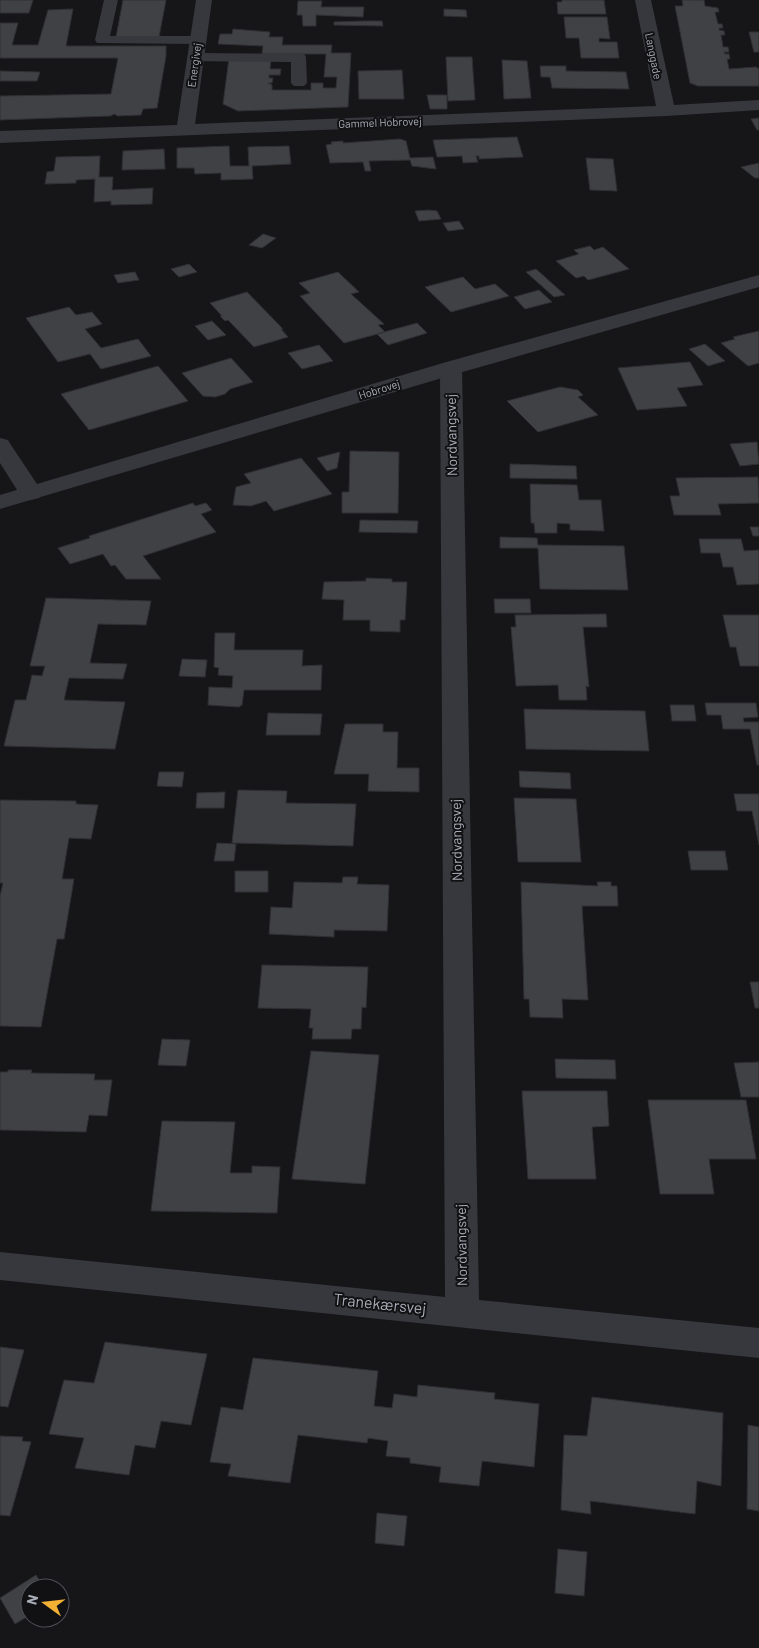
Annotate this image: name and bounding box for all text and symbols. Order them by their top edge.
street label: Langgade [643,32,665,80]
street label: Energivej [184,42,204,88]
street label: Gammel Hobrovej [338,114,422,130]
street label: Hobrovej [357,377,401,401]
street label: Nordvangsvej [442,394,460,476]
street label: Nordvangsvej [447,799,465,881]
street label: Nordvangsvej [452,1204,470,1286]
street label: Tranekærsvej [333,1289,427,1317]
north arrow [20,1578,70,1628]
text: N [23,1593,41,1606]

